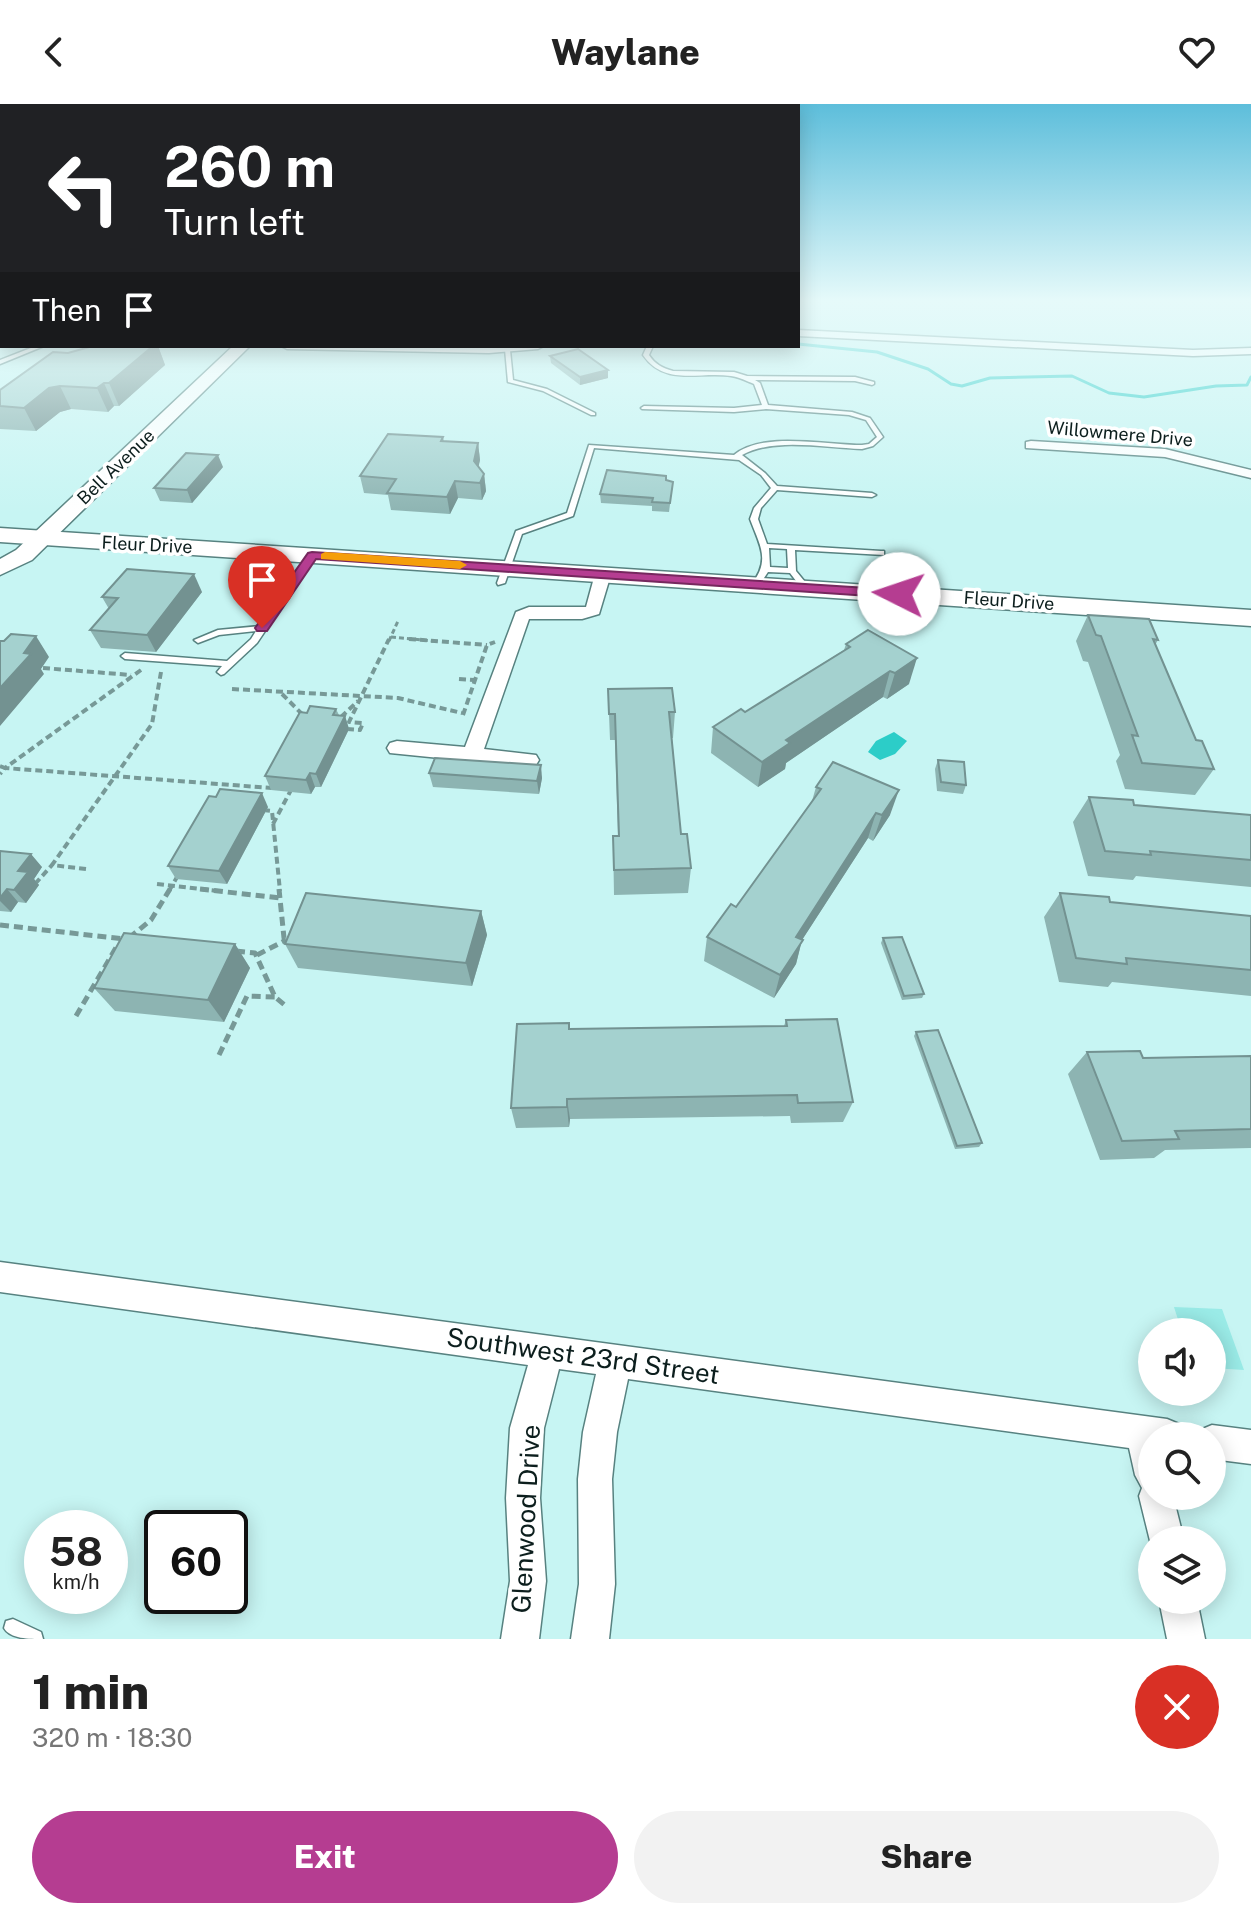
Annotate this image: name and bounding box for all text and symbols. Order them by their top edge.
icon: back [32,30,76,74]
icon: heart [1175,30,1219,74]
text: Waylane [551,31,700,73]
text: 260 m [164,134,335,200]
icon: left [32,136,136,240]
text: Turn left [164,201,305,243]
icon: arrive [117,288,161,332]
text: Then [32,292,101,328]
street label: Willowmere Drive [1046,417,1194,450]
street label: Bell Avenue [73,425,159,509]
street label: Fleur Drive [101,532,193,557]
pin [228,546,296,628]
position arrow [857,552,941,636]
icon: arrive [240,558,284,602]
street label: Fleur Drive [963,587,1055,614]
map controls [1138,1318,1226,1614]
button: sound [1138,1318,1226,1406]
street label: Southwest 23rd Street [445,1321,722,1390]
button: search [1138,1422,1226,1510]
street label: Glenwood Drive [505,1424,546,1614]
speed limit sign: 60 [144,1510,248,1614]
button: layers [1138,1526,1226,1614]
text: 58 [49,1528,103,1575]
text: km/h [52,1570,100,1594]
text: 1 min [32,1663,149,1720]
button: close [1135,1665,1219,1749]
text: 320 m · 18:30 [32,1722,192,1753]
button: Exit [32,1811,618,1903]
button: Share [634,1811,1219,1903]

